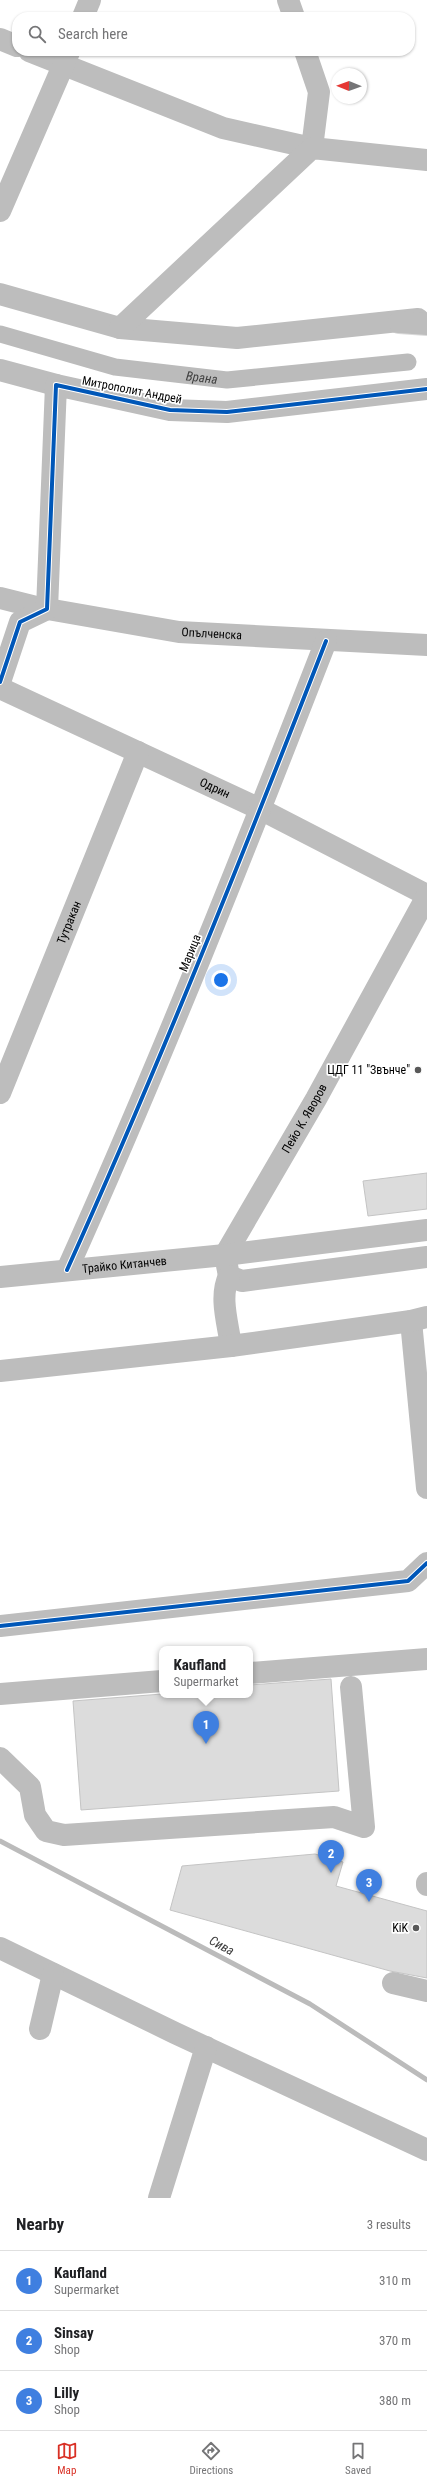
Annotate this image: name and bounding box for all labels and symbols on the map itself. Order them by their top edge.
north arrow [331,68,367,104]
water label: Врана [185,368,218,387]
street label: Митрополит Андрей [81,373,183,407]
street label: Опълченска [181,625,243,642]
street label: Одрин [197,775,232,801]
street label: Тутракан [54,899,84,946]
street label: Марица [176,932,204,974]
your location [211,970,231,990]
place label: ЦДГ 11 "Звънче" [327,1063,410,1077]
marker: ЦДГ 11 "Звънче" [413,1065,423,1075]
street label: Пейо К. Яворов [279,1081,330,1156]
street label: Трайко Китанчев [81,1254,167,1276]
pin: 1 [193,1711,219,1744]
pin: 2 [318,1840,344,1873]
pin: 3 [356,1869,382,1902]
place label: KiK [392,1921,408,1935]
marker: KiK [411,1923,421,1933]
water label: Сива [207,1933,237,1958]

